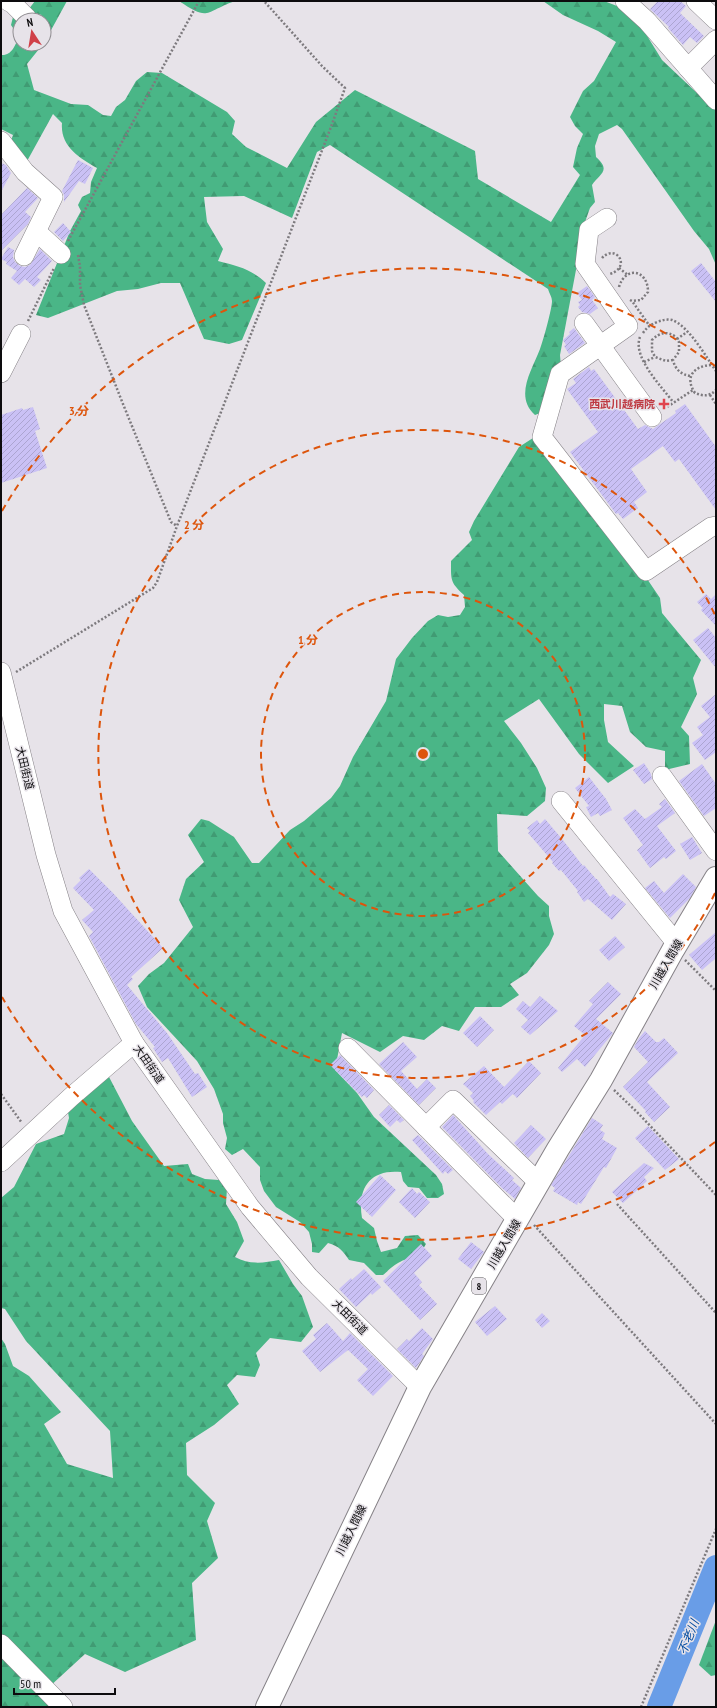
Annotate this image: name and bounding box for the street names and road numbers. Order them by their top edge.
street label: 大田街道 [13,745,37,791]
street label: 川越入間線 [646,937,686,991]
street label: 大田街道 [131,1042,167,1086]
street label: 川越入間線 [484,1217,524,1271]
road number: 8 [472,1278,486,1294]
street label: 大田街道 [329,1296,371,1338]
street label: 川越入間線 [333,1502,369,1558]

